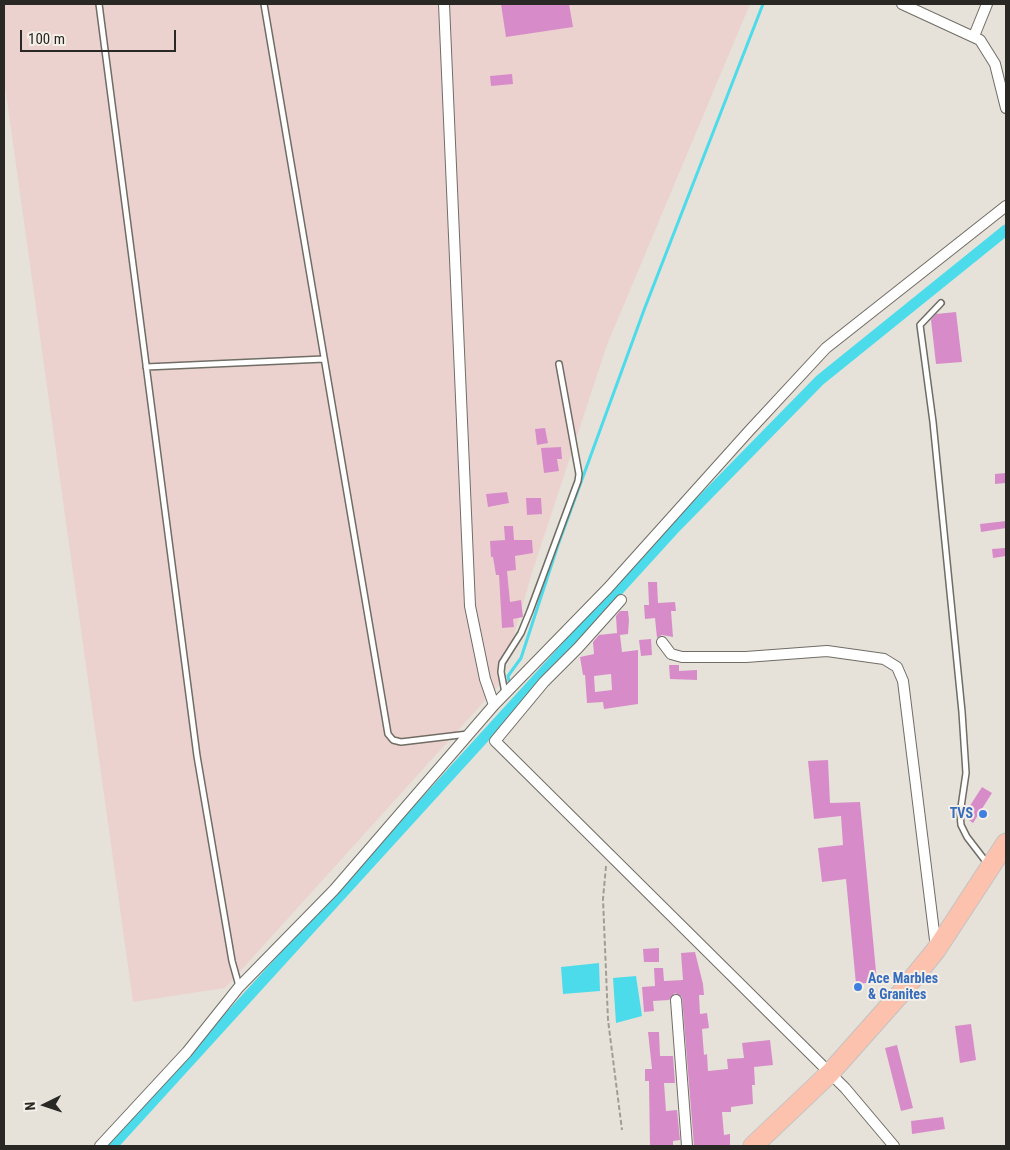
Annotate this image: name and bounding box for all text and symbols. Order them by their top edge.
scale bar [22,20,179,52]
text: 100 m [28,30,65,48]
place label: TVS [950,806,973,822]
marker: TVS [977,808,989,820]
place label: Ace Marbles & Granites [868,971,938,1004]
marker: Ace Marbles & Granites [852,981,864,993]
north arrow [20,1080,70,1130]
text: N [22,1101,38,1111]

